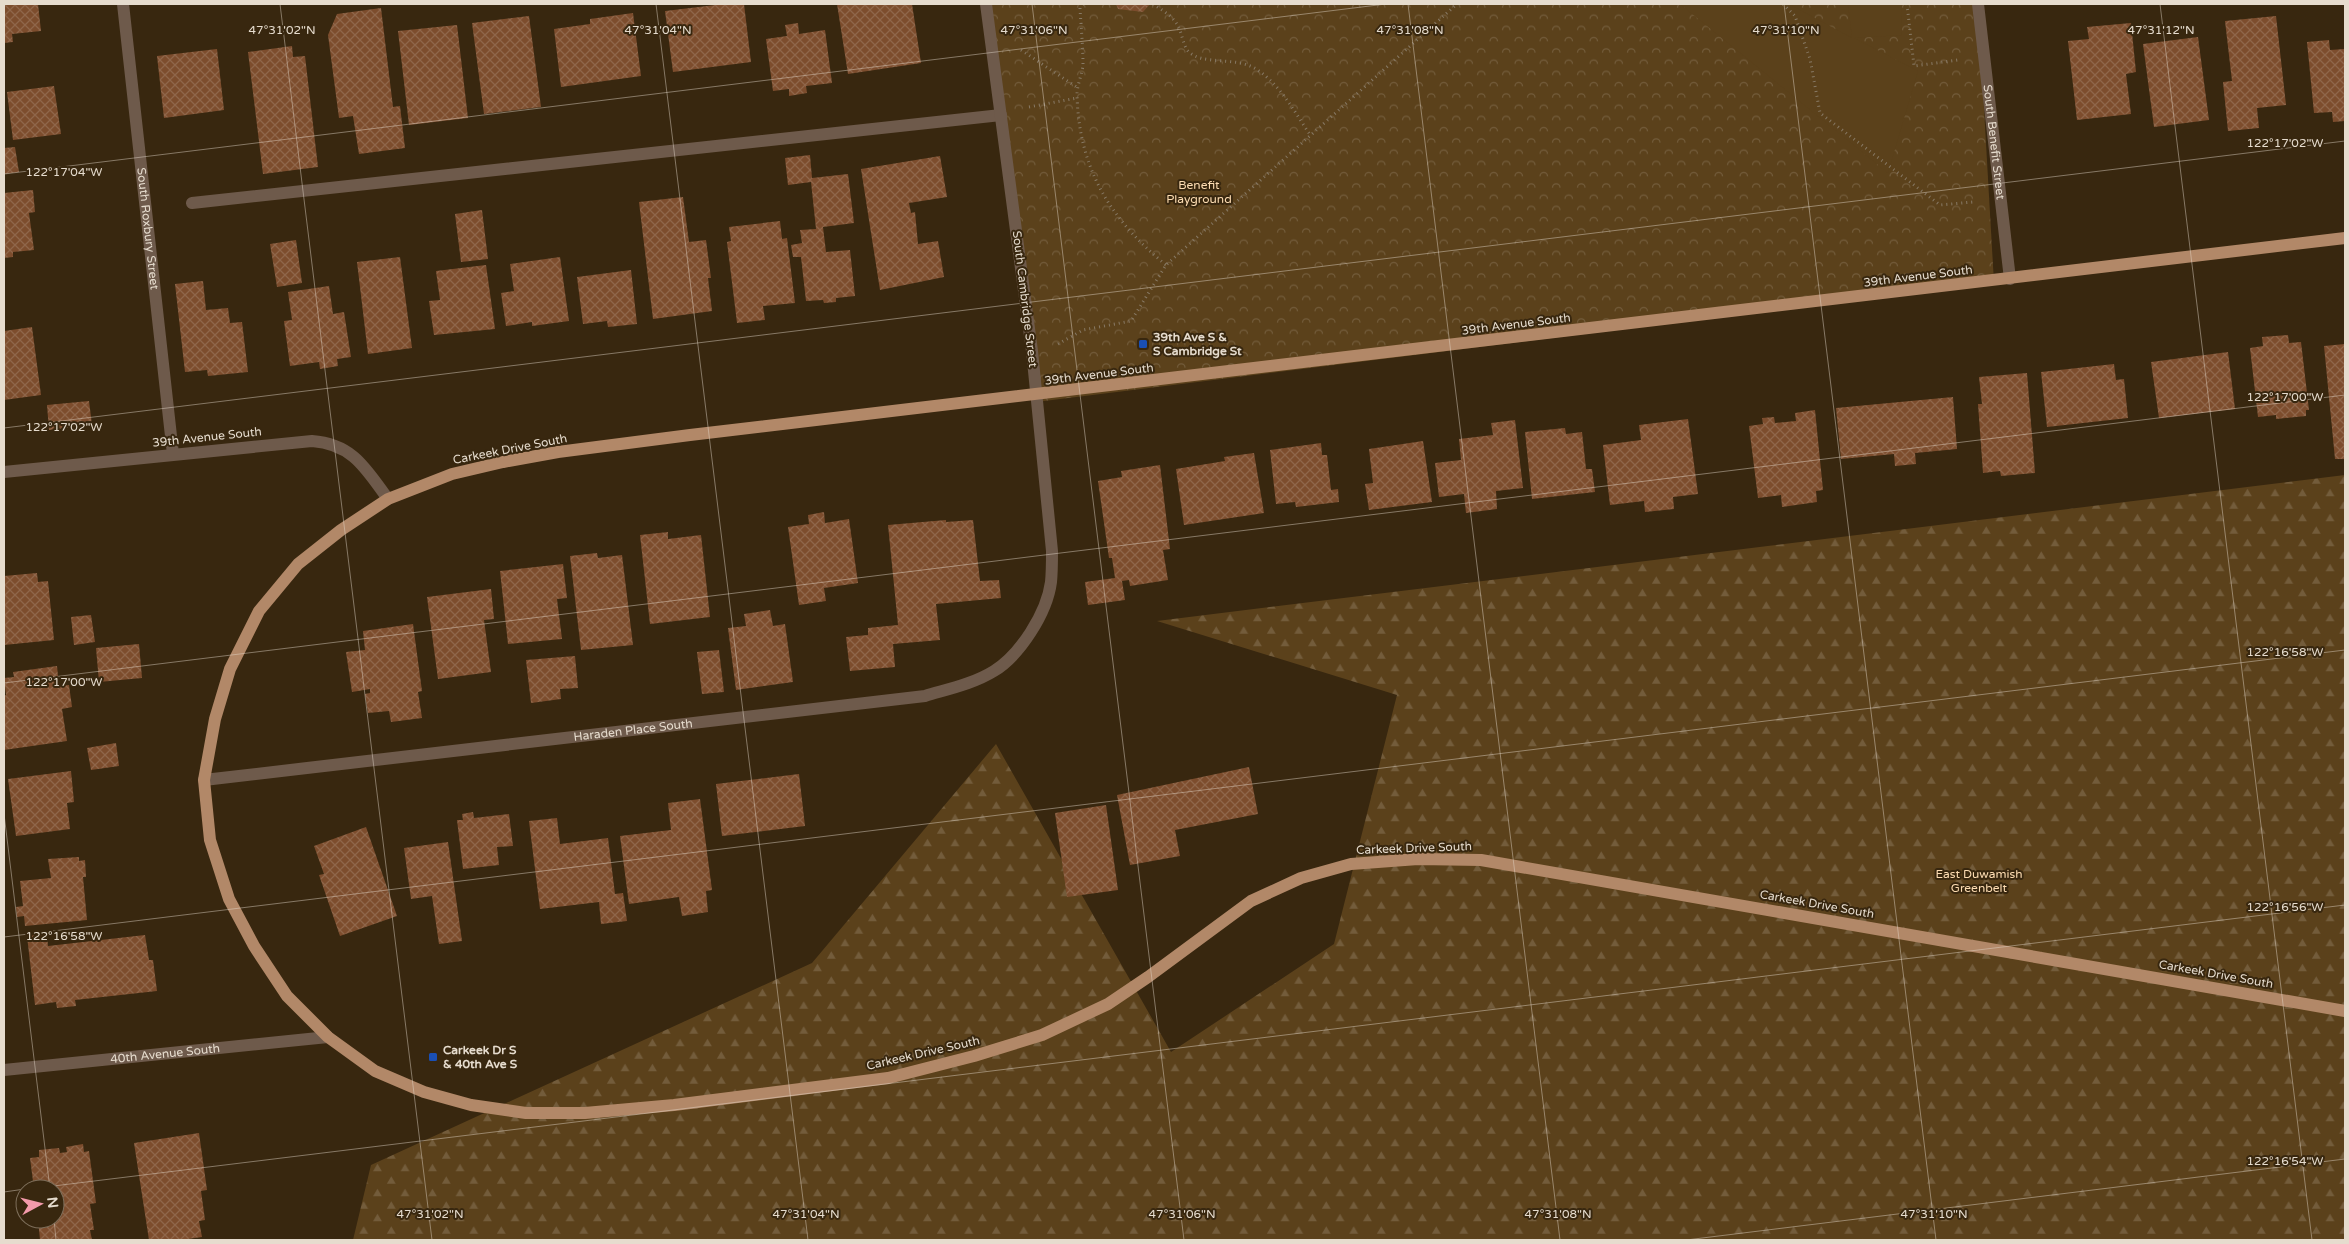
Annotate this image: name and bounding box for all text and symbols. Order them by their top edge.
text: 47°31'02"N [248,23,316,37]
text: 47°31'04"N [624,23,692,37]
text: 47°31'06"N [1000,23,1068,37]
text: 47°31'08"N [1376,23,1444,37]
text: 47°31'10"N [1752,23,1820,37]
text: 47°31'12"N [2127,23,2195,37]
street label: South Benefit Street [1980,84,2008,201]
text: 122°17'02"W [2246,136,2324,150]
text: 122°17'04"W [25,165,103,179]
street label: South Roxbury Street [134,167,162,291]
park label: Benefit Playground [1166,178,1232,206]
street label: South Cambridge Street [1010,230,1040,369]
street label: 39th Avenue South [1863,262,1973,290]
street label: 39th Avenue South [1461,310,1571,338]
place label: 39th Ave S & S Cambridge St [1153,330,1242,359]
marker: 39th Ave S & S Cambridge St [1137,338,1149,350]
street label: 39th Avenue South [1044,360,1154,388]
text: 122°17'00"W [2246,390,2324,404]
text: 122°17'02"W [25,420,103,434]
street label: 39th Avenue South [152,424,262,450]
street label: Carkeek Drive South [452,431,568,467]
text: 122°16'58"W [2246,645,2324,659]
text: 122°17'00"W [25,675,103,689]
street label: Haraden Place South [573,716,693,744]
street label: Carkeek Drive South [1356,839,1472,857]
park label: East Duwamish Greenbelt [1935,867,2023,895]
street label: Carkeek Drive South [1759,887,1875,921]
text: 122°16'56"W [2246,900,2324,914]
text: 122°16'58"W [25,929,103,943]
street label: Carkeek Drive South [2158,957,2274,991]
street label: Carkeek Drive South [865,1033,981,1073]
street label: 40th Avenue South [110,1041,221,1066]
place label: Carkeek Dr S & 40th Ave S [443,1043,518,1071]
marker: Carkeek Dr S & 40th Ave S [427,1051,439,1063]
text: 122°16'54"W [2246,1154,2324,1168]
north arrow [15,1179,65,1229]
text: N [43,1196,62,1209]
text: 47°31'02"N [396,1207,464,1221]
text: 47°31'04"N [772,1207,840,1221]
text: 47°31'06"N [1148,1207,1216,1221]
text: 47°31'08"N [1524,1207,1592,1221]
text: 47°31'10"N [1900,1207,1968,1221]

